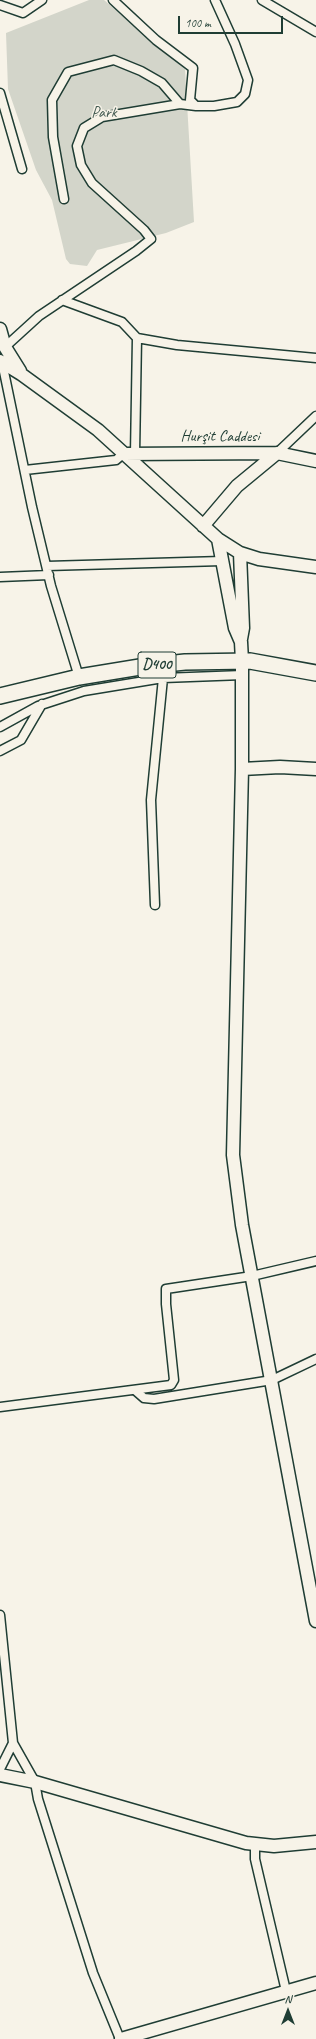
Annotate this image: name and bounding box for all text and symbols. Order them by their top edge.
scale bar [180,8,285,34]
text: 100 m [185,15,211,31]
park label: Park [91,103,117,123]
street label: Hurşit Caddesi [180,427,260,447]
road number: D400 [138,652,176,678]
north arrow [268,1991,308,2031]
text: N [285,1992,291,2006]

